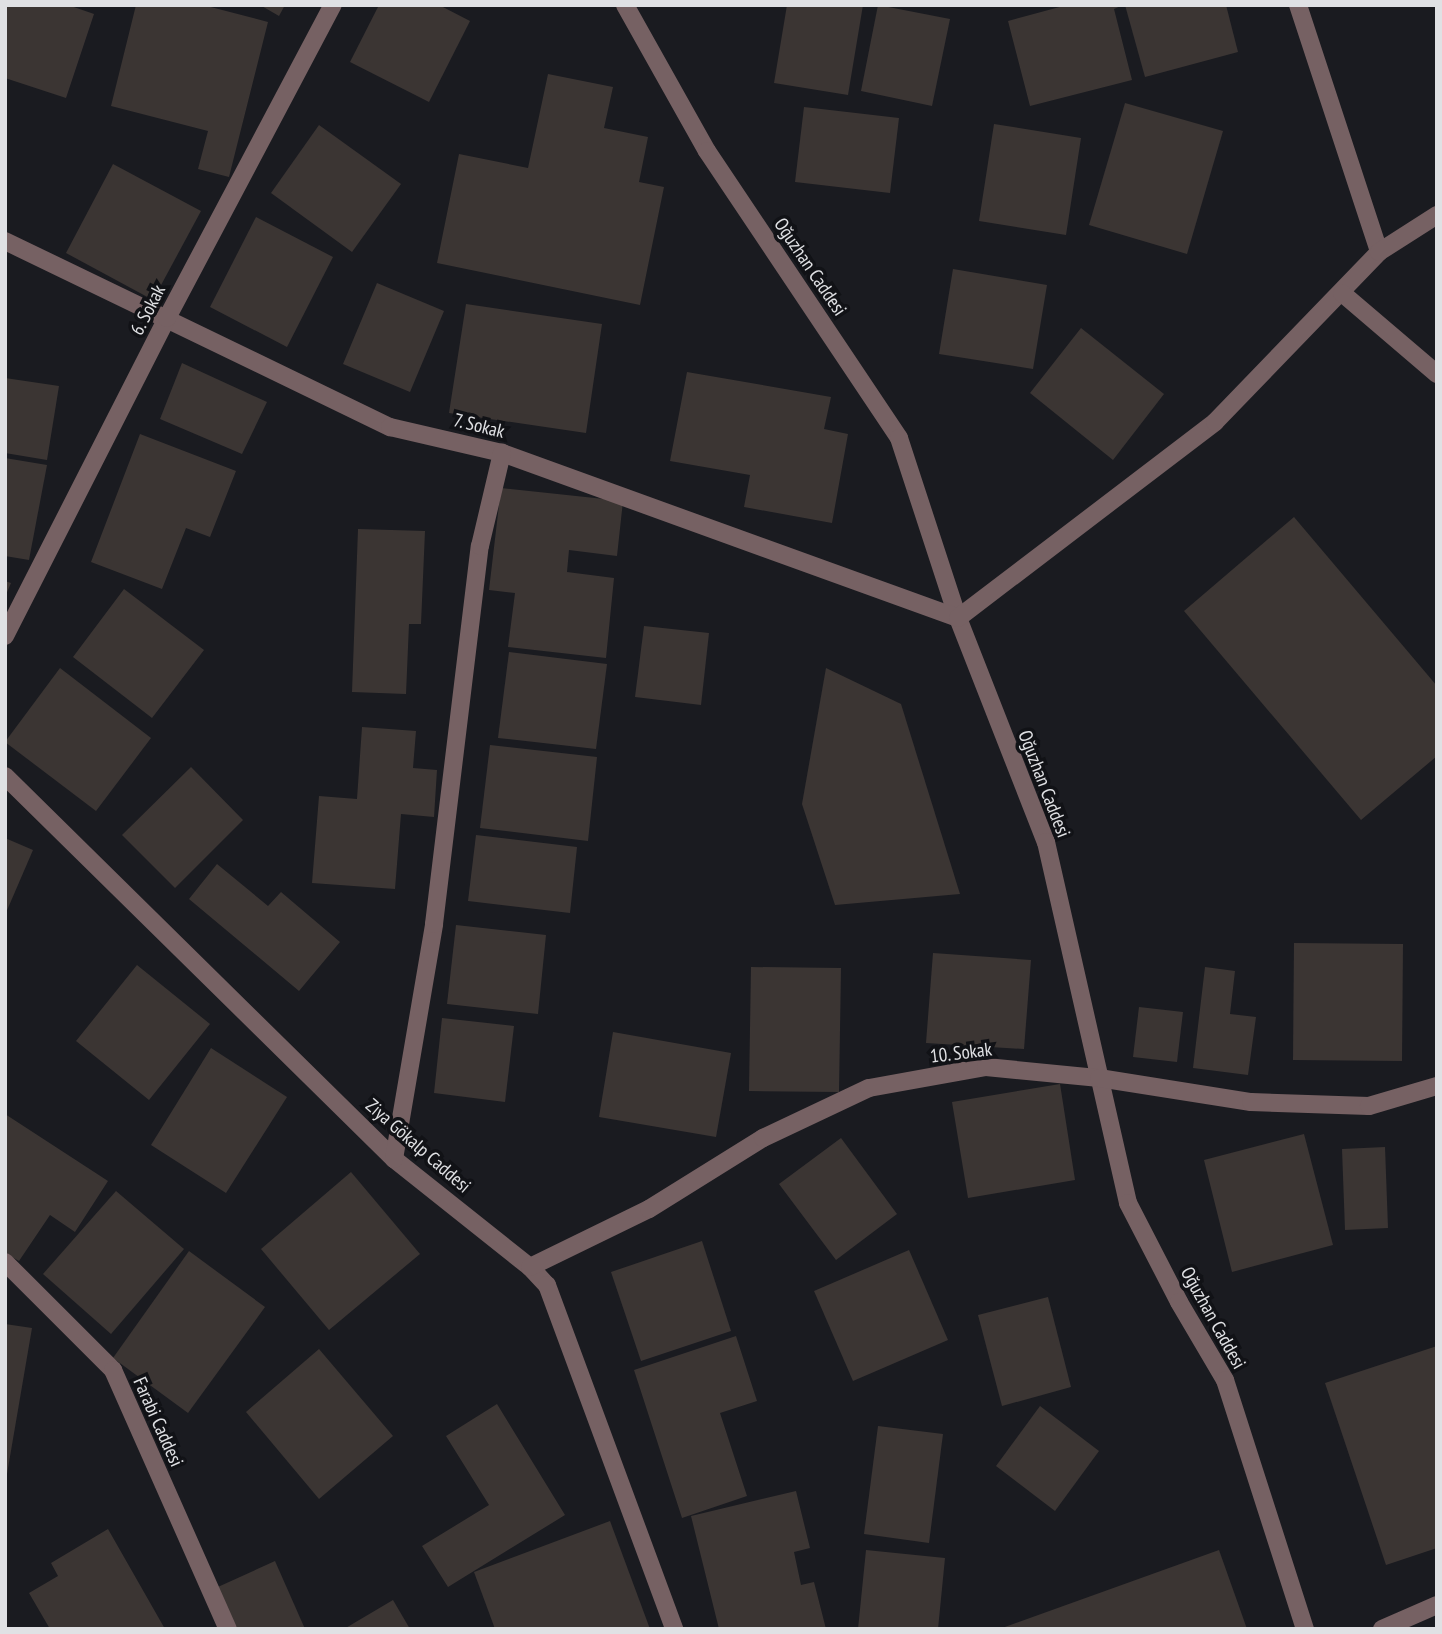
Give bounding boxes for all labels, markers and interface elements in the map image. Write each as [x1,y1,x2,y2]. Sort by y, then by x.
street label: Oğuzhan Caddesi [769,214,851,320]
street label: 6. Sokak [125,280,171,340]
street label: 7. Sokak [451,409,507,443]
street label: Oğuzhan Caddesi [1013,727,1075,841]
street label: 10. Sokak [928,1038,994,1068]
street label: Ziya Gökalp Caddesi [361,1094,475,1198]
street label: Oğuzhan Caddesi [1176,1263,1250,1373]
street label: Farabi Caddesi [128,1374,188,1470]

